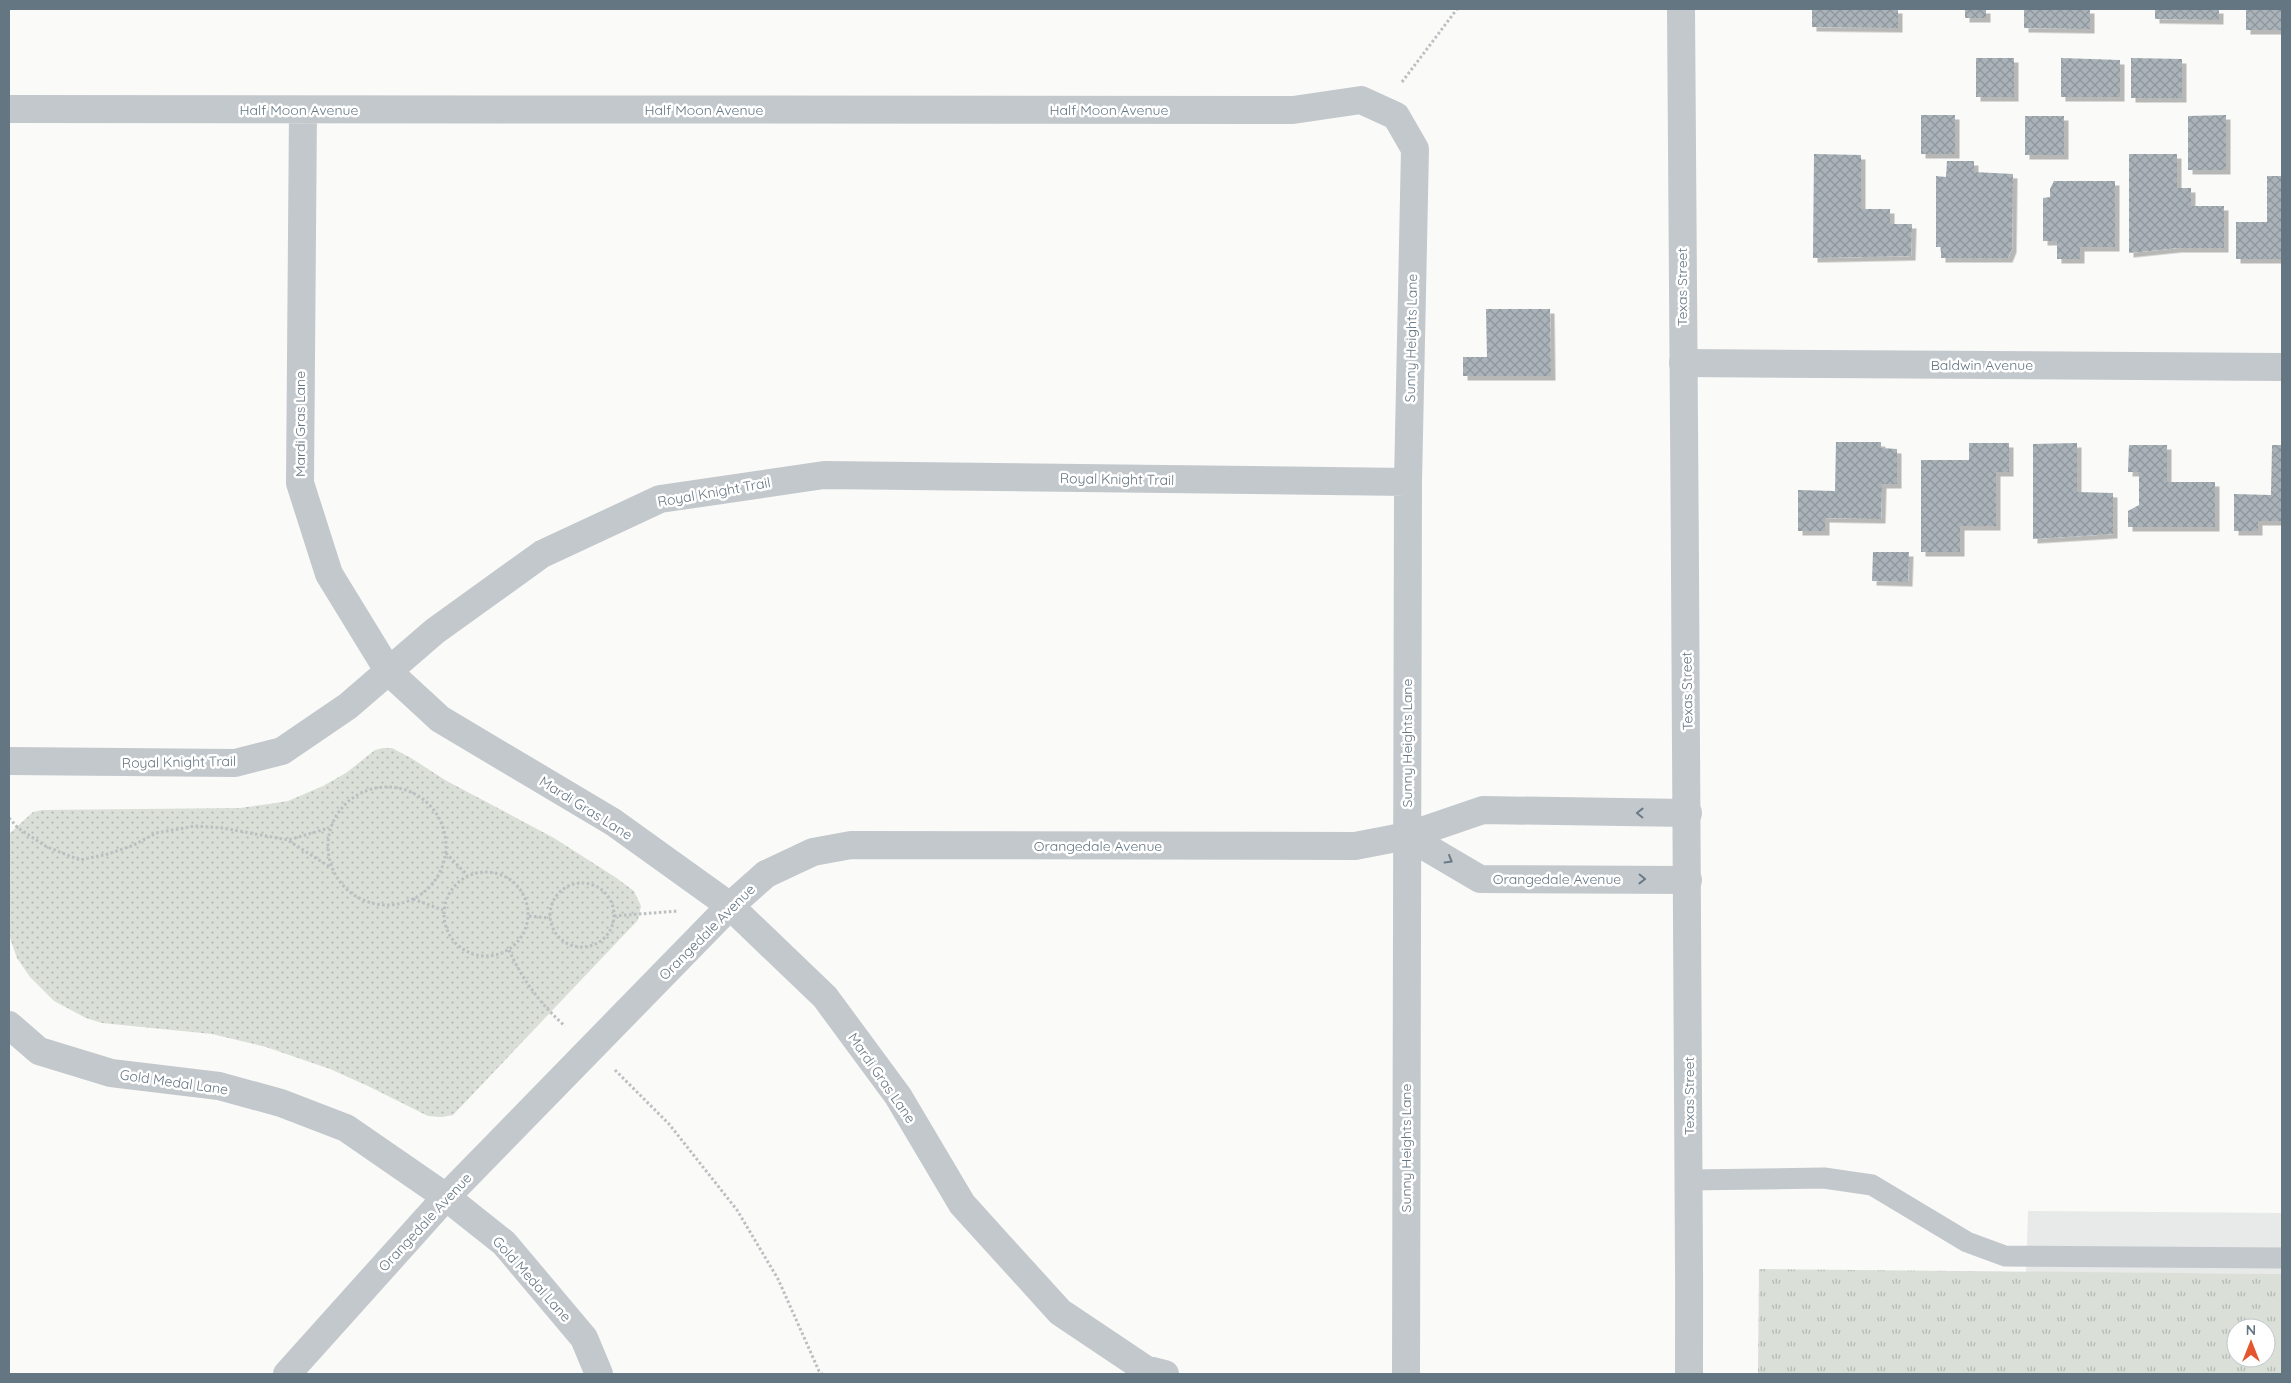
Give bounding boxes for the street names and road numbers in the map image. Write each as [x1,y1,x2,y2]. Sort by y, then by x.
street label: Half Moon Avenue [240,101,359,119]
street label: Half Moon Avenue [645,101,764,119]
street label: Half Moon Avenue [1050,101,1169,119]
street label: Texas Street [1673,248,1691,326]
street label: Sunny Heights Lane [1401,273,1421,403]
street label: Baldwin Avenue [1931,356,2033,374]
street label: Mardi Gras Lane [291,371,309,477]
street label: Royal Knight Trail [1060,469,1174,489]
street label: Royal Knight Trail [656,473,772,511]
street label: Texas Street [1677,651,1697,730]
street label: Sunny Heights Lane [1398,679,1416,807]
street label: Royal Knight Trail [122,752,236,772]
street label: Mardi Gras Lane [536,772,636,844]
street label: Orangedale Avenue [1034,837,1162,855]
street label: Orangedale Avenue [1493,870,1621,888]
street label: Orangedale Avenue [655,880,759,984]
street label: Mardi Gras Lane [844,1029,920,1127]
street label: Texas Street [1680,1057,1698,1135]
street label: Gold Medal Lane [119,1066,229,1099]
street label: Sunny Heights Lane [1397,1084,1415,1212]
street label: Orangedale Avenue [375,1169,475,1275]
street label: Gold Medal Lane [489,1232,575,1326]

